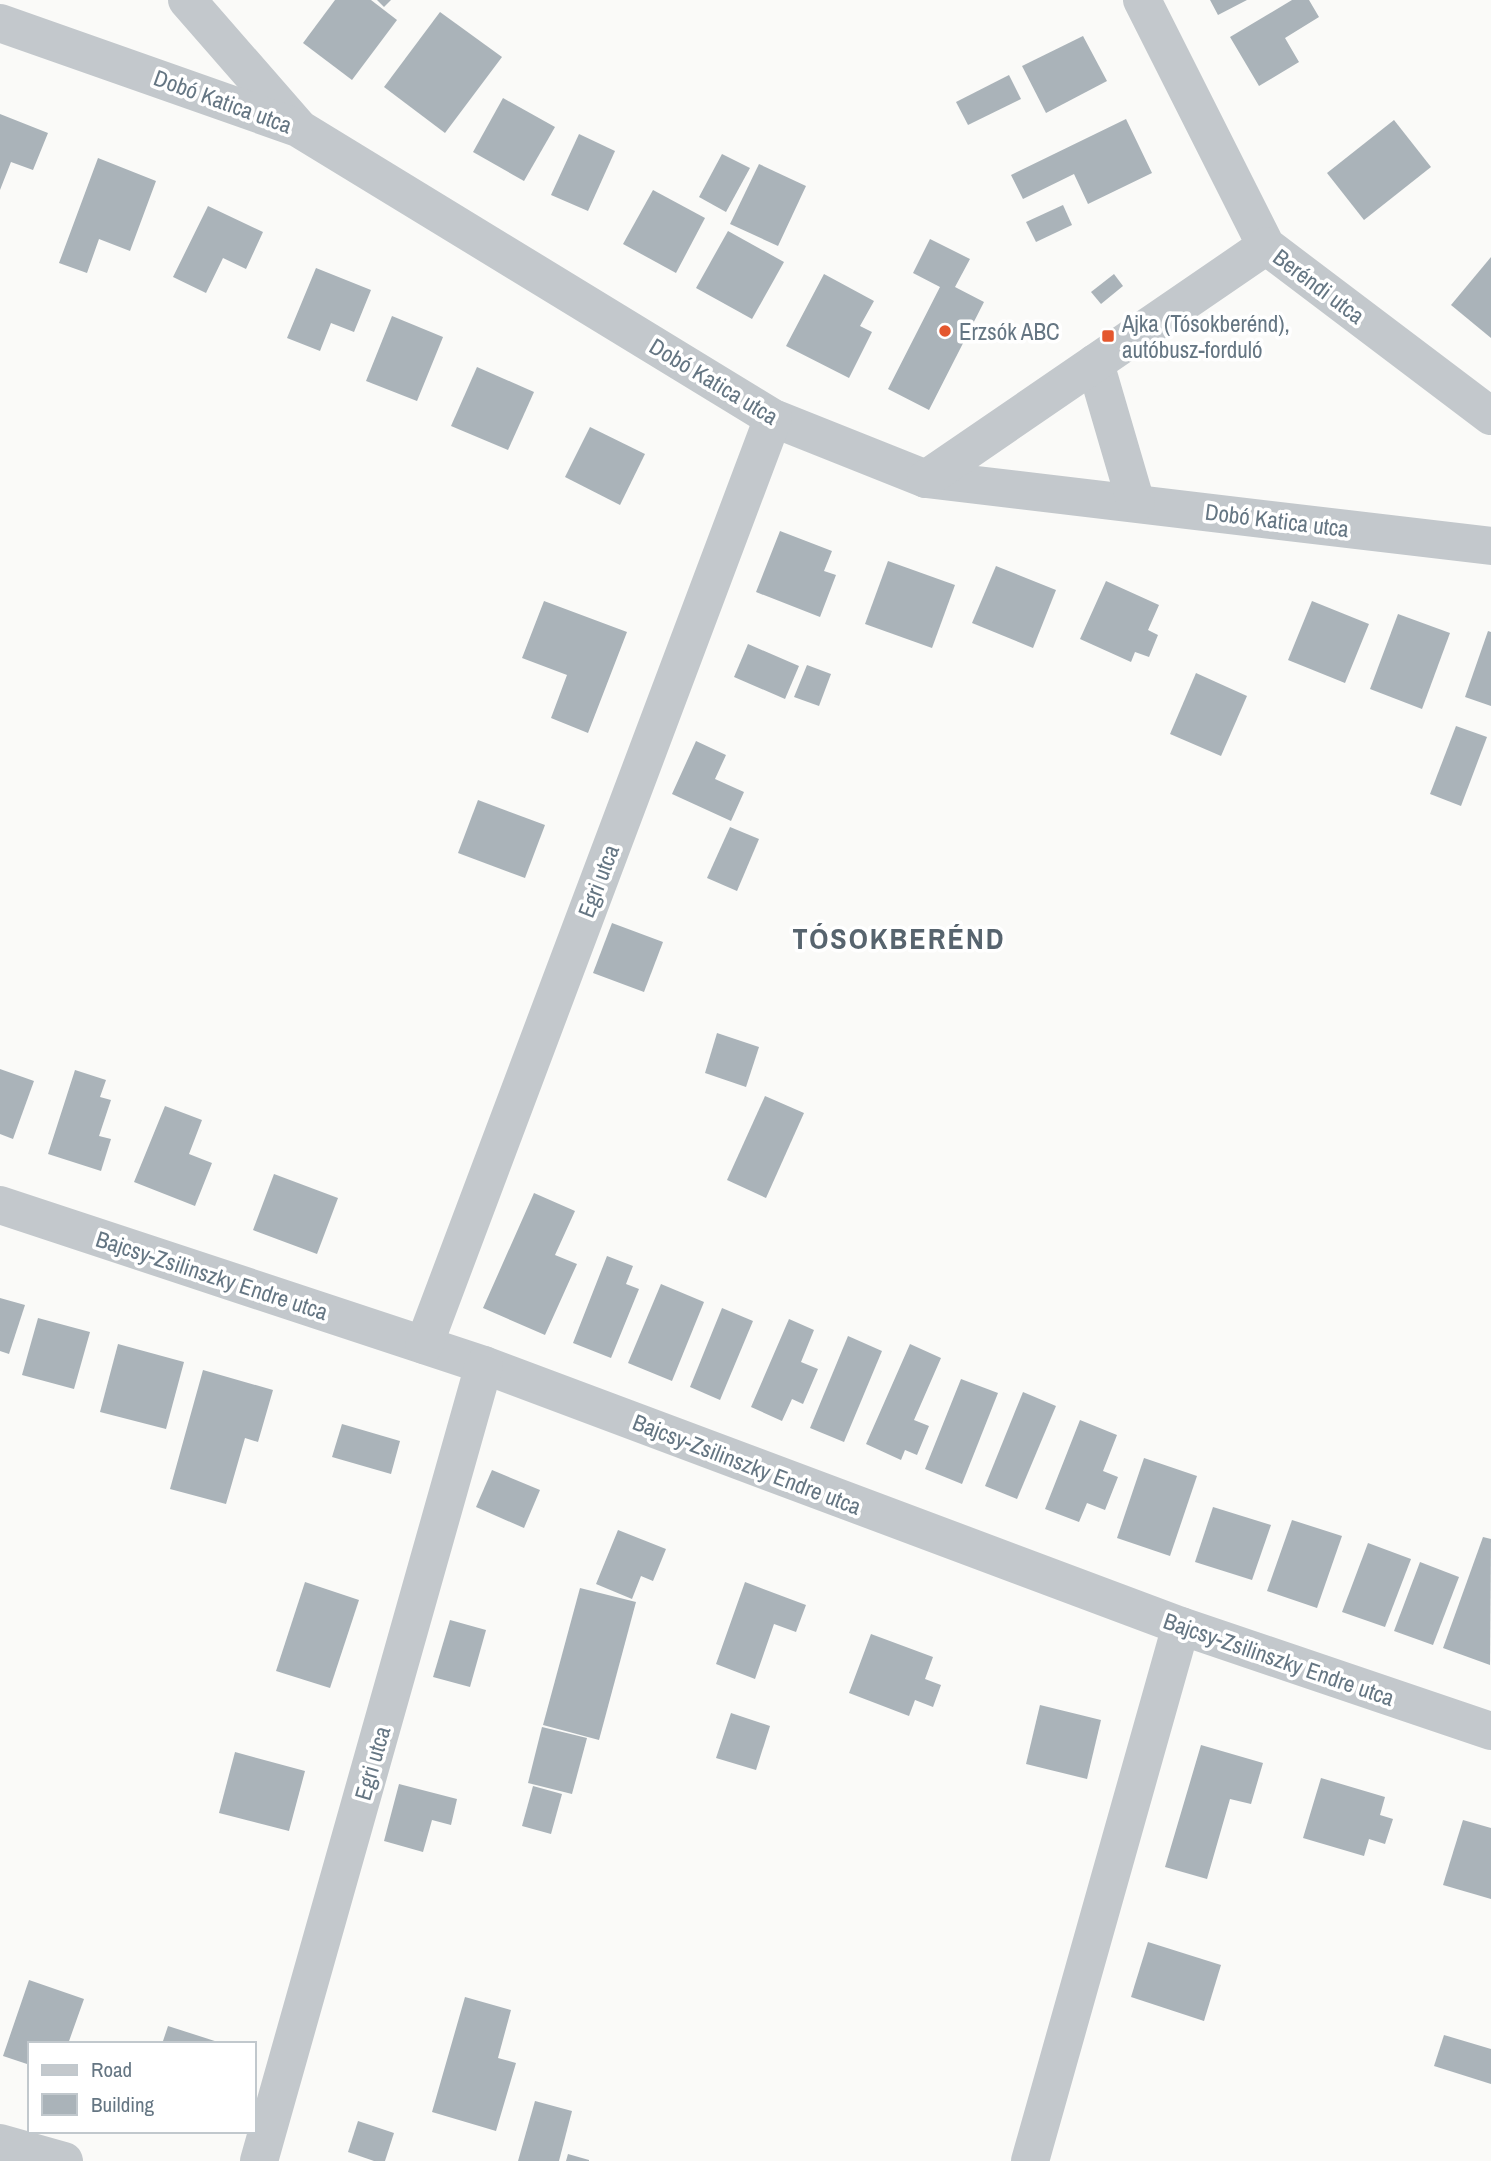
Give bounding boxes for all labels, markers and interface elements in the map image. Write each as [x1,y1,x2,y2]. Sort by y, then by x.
street label: Dobó Katica utca [150,62,297,140]
street label: Beréndi utca [1267,241,1371,331]
place label: Ajka (Tósokberénd), autóbusz-forduló [1121,308,1290,365]
place label: Erzsók ABC [959,316,1060,347]
marker: Erzsók ABC [937,323,953,339]
marker: Ajka (Tósokberénd), autóbusz-forduló [1100,328,1116,344]
street label: Dobó Katica utca [644,330,784,432]
street label: Dobó Katica utca [1203,496,1351,544]
street label: Egri utca [570,840,626,922]
district label: TÓSOKBERÉND [793,918,1005,958]
street label: Bajcsy-Zsilinszky Endre utca [92,1223,332,1327]
street label: Bajcsy-Zsilinszky Endre utca [628,1406,866,1522]
street label: Bajcsy-Zsilinszky Endre utca [1159,1605,1399,1713]
street label: Egri utca [347,1722,397,1804]
legend [28,2042,256,2133]
text: Road [91,2055,132,2084]
text: Building [91,2090,155,2119]

